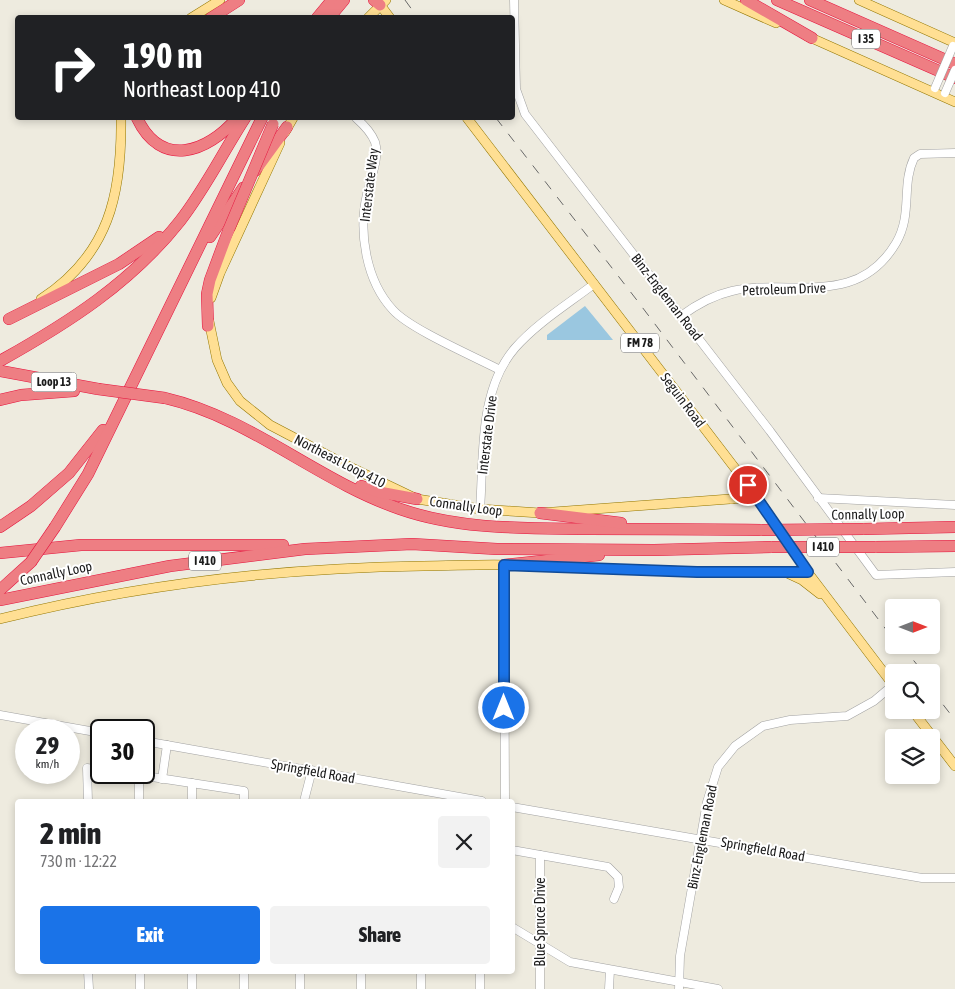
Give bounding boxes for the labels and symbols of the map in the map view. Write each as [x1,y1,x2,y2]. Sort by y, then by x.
road number: I 35 [852,30,880,48]
street label: Interstate Way [357,147,382,223]
street label: Binz-Engleman Road [628,250,706,344]
street label: Petroleum Drive [742,280,826,298]
road number: FM 78 [621,333,659,352]
street label: Seguin Road [657,370,709,430]
road number: Loop 13 [32,372,76,392]
street label: Interstate Drive [474,395,500,475]
street label: Northeast Loop 410 [292,431,389,491]
pin [727,464,769,506]
street label: Connally Loop [429,493,504,519]
street label: Connally Loop [831,505,905,523]
road number: I 410 [807,538,839,556]
road number: I 410 [189,552,221,570]
street label: Connally Loop [19,557,94,588]
north arrow [885,599,940,654]
position arrow [477,681,529,733]
speed limit sign: 30 [90,719,155,784]
street label: Springfield Road [270,756,356,786]
street label: Binz-Engleman Road [684,783,720,891]
street label: Springfield Road [720,834,806,864]
street label: Blue Spruce Drive [532,877,548,967]

